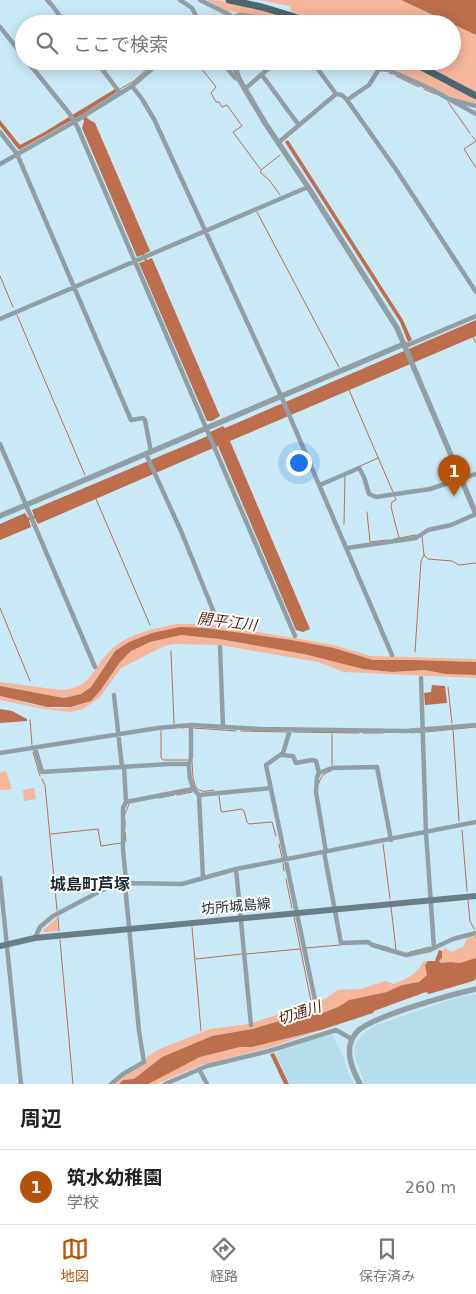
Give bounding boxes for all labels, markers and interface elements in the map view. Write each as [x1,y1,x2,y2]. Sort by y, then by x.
search box [15,15,461,70]
icon: search [33,29,61,57]
text: ここで検索 [73,33,168,55]
your location [286,450,312,476]
pin: 1 [438,455,470,496]
water label: 開平江川 [196,609,260,635]
district label: 城島町芦塚 [50,875,130,894]
street label: 坊所城島線 [200,895,272,917]
water label: 切通川 [275,997,325,1029]
text: 周辺 [20,1107,62,1131]
text: 筑水幼稚園 [67,1166,162,1188]
text: 1 [30,1178,42,1197]
text: 260 m [405,1178,456,1197]
text: 学校 [67,1193,99,1212]
tab: 地図 [61,1235,89,1285]
tab: 経路 [210,1235,238,1285]
tab: 保存済み [359,1235,415,1285]

